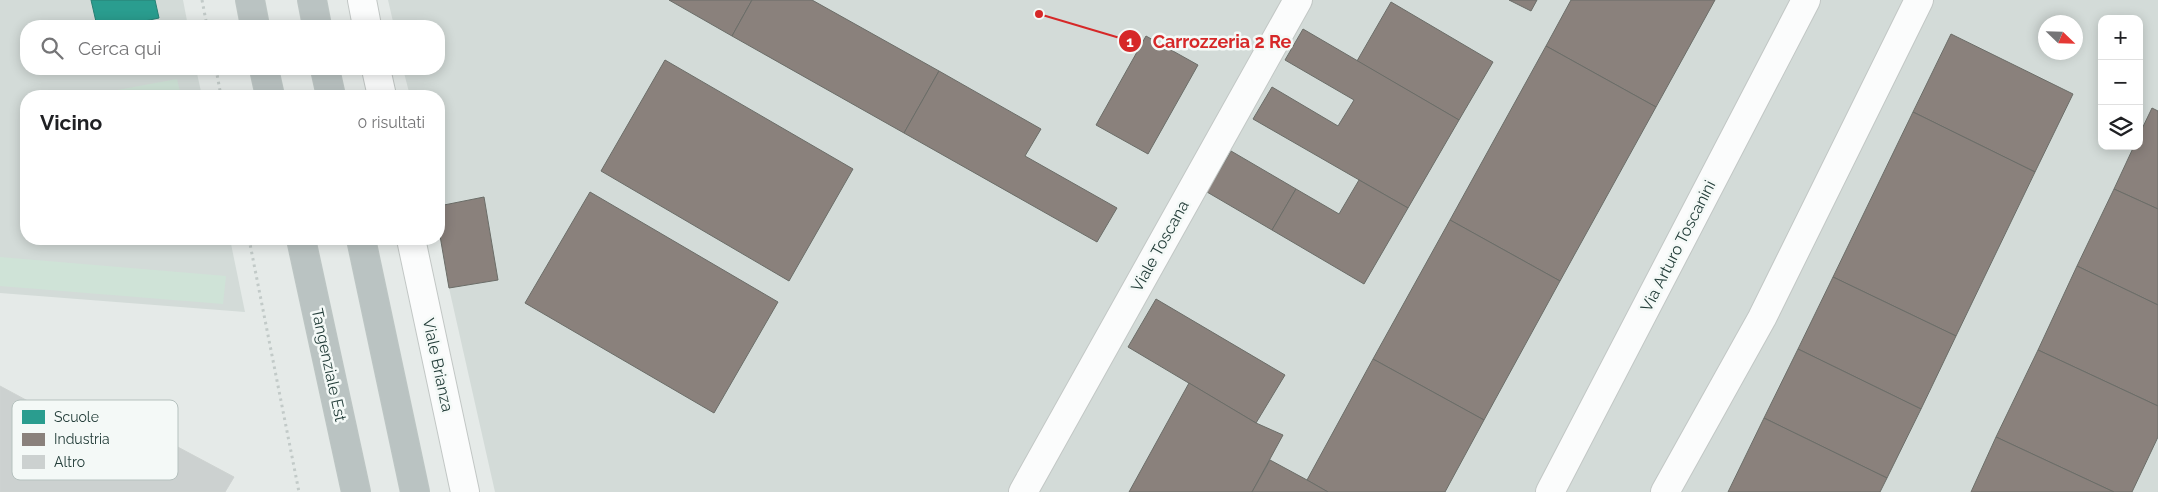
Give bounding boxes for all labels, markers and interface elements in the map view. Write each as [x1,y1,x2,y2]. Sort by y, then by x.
north arrow [2038,15,2083,60]
map controls [2098,15,2143,150]
button: + [2098,15,2143,60]
search box [20,20,445,75]
callout: Carrozzeria 2 Re [1117,25,1301,58]
text: Carrozzeria 2 Re [1153,31,1292,52]
text: 1 [1126,33,1134,51]
icon: search [38,34,66,62]
text: Cerca qui [78,37,161,59]
button: − [2098,60,2143,105]
button: layers [2098,105,2143,150]
text: Vicino [40,110,102,135]
text: 0 risultati [358,113,425,132]
street label: Via Arturo Toscanini [1637,177,1719,315]
street label: Viale Toscana [1127,197,1193,295]
street label: Tangenziale Est [308,307,350,424]
street label: Viale Brianza [419,316,457,414]
legend [12,400,178,480]
text: Scuole [54,409,99,425]
text: Industria [54,431,110,447]
text: Altro [54,454,85,470]

